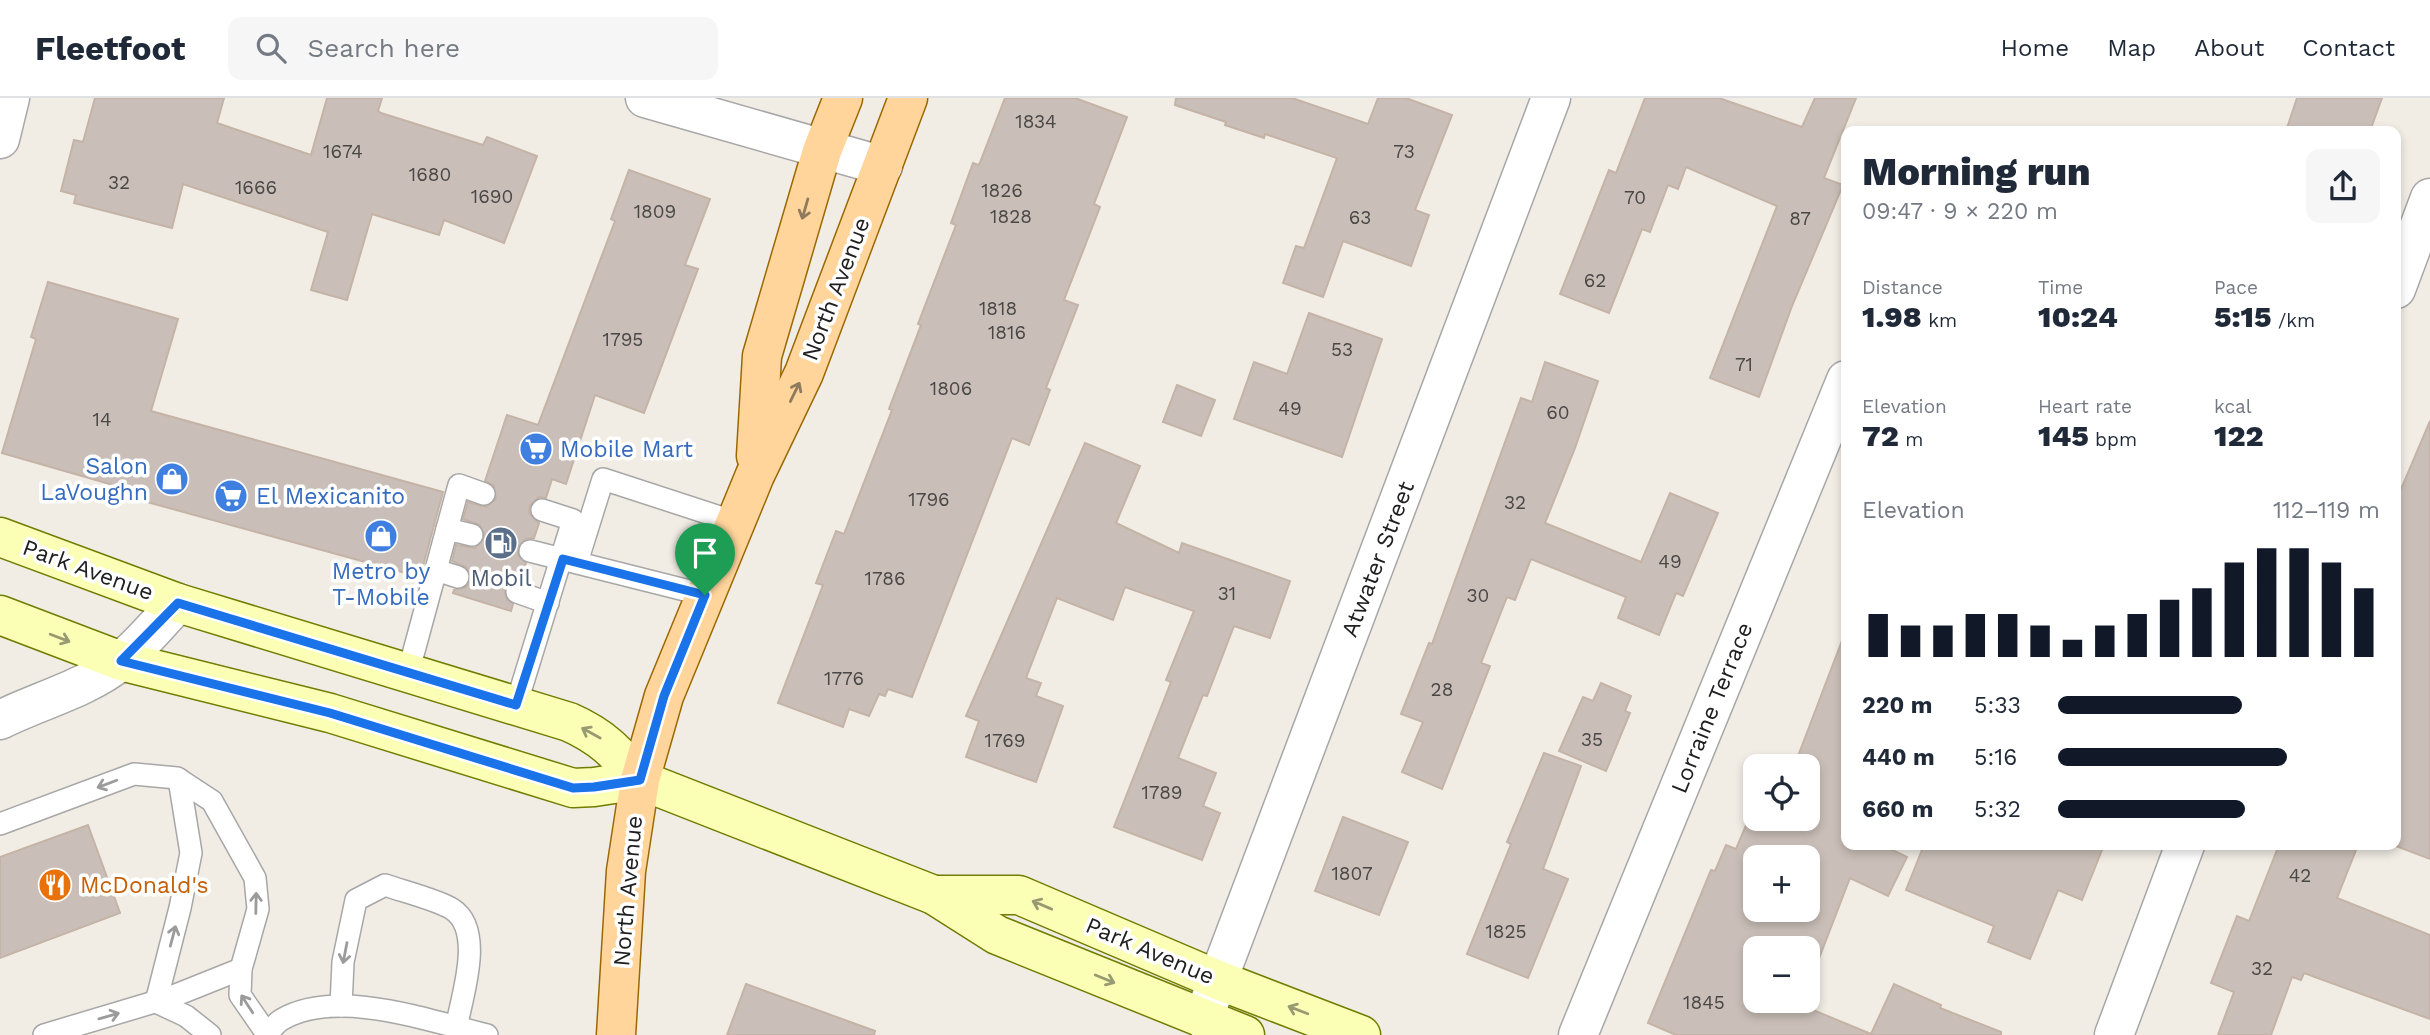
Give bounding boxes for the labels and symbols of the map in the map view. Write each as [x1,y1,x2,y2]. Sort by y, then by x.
house number: 1834 [1015,110,1057,133]
house number: 1674 [323,140,363,163]
house number: 73 [1393,140,1415,163]
house number: 1680 [409,163,451,186]
house number: 32 [108,171,130,194]
house number: 1666 [235,176,277,199]
house number: 1826 [981,179,1023,202]
house number: 1690 [471,185,513,208]
house number: 70 [1624,186,1646,209]
one-way arrow [798,198,811,220]
house number: 1809 [634,200,676,223]
house number: 1828 [990,205,1032,228]
house number: 63 [1349,206,1371,229]
house number: 87 [1789,207,1811,230]
street label: North Avenue [796,214,876,364]
house number: 62 [1584,269,1606,292]
house number: 1818 [979,297,1017,320]
house number: 1816 [988,321,1026,344]
house number: 1795 [603,328,643,351]
house number: 53 [1331,338,1353,361]
house number: 71 [1735,353,1753,376]
house number: 1806 [930,377,972,400]
one-way arrow [789,382,802,403]
house number: 49 [1278,397,1302,420]
house number: 60 [1546,401,1570,424]
house number: 14 [92,408,112,431]
supermarket icon: Mobile Mart [517,430,555,468]
place label: Mobile Mart [560,436,693,463]
place label: Salon LaVoughn [40,453,148,506]
shop icon: Salon LaVoughn [153,460,191,498]
supermarket icon: El Mexicanito [212,477,250,515]
street label: Atwater Street [1336,477,1420,641]
place label: El Mexicanito [256,483,405,510]
house number: 1796 [908,488,950,511]
house number: 32 [1504,491,1526,514]
shop icon: Metro by T-Mobile [362,517,400,555]
pin [675,523,735,595]
fuel station icon: Mobil [482,524,520,562]
street label: Park Avenue [19,534,157,606]
house number: 49 [1658,550,1682,573]
place label: Metro by T-Mobile [332,558,430,611]
place label: Mobil [471,565,531,592]
house number: 1786 [865,567,905,590]
house number: 31 [1218,582,1236,605]
house number: 30 [1467,584,1489,607]
street label: Lorraine Terrace [1665,619,1759,797]
one-way arrow [49,633,71,646]
house number: 1776 [824,667,864,690]
house number: 28 [1431,678,1453,701]
one-way arrow [581,726,602,739]
house number: 35 [1581,728,1603,751]
house number: 1769 [985,729,1025,752]
one-way arrow [97,778,119,791]
house number: 1789 [1141,781,1183,804]
street label: North Avenue [608,814,648,968]
house number: 1807 [1331,862,1373,885]
house number: 42 [2289,864,2311,887]
restaurant icon: McDonald's [36,866,74,904]
place label: McDonald's [80,872,209,899]
one-way arrow [249,892,263,915]
one-way arrow [1032,898,1054,911]
street label: Park Avenue [1082,912,1218,990]
house number: 1825 [1485,920,1527,943]
one-way arrow [167,925,180,948]
one-way arrow [338,941,352,964]
house number: 32 [2251,957,2273,980]
one-way arrow [1093,973,1115,986]
house number: 1845 [1683,991,1725,1014]
one-way arrow [239,995,254,1014]
one-way arrow [1287,1003,1309,1016]
one-way arrow [98,1008,120,1021]

